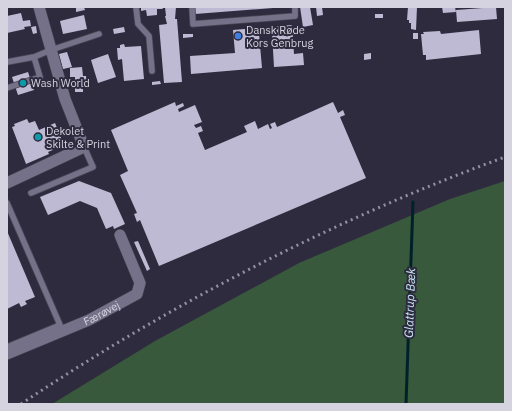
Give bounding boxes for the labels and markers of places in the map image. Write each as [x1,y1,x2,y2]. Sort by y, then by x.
place label: Dansk Røde Kors Genbrug [246,23,313,50]
marker: Dansk Røde Kors Genbrug [233,31,243,41]
place label: Wash World [31,76,90,90]
marker: Wash World [18,78,28,88]
place label: Dekolet Skilte & Print [46,124,110,151]
marker: Dekolet Skilte & Print [33,132,43,142]

